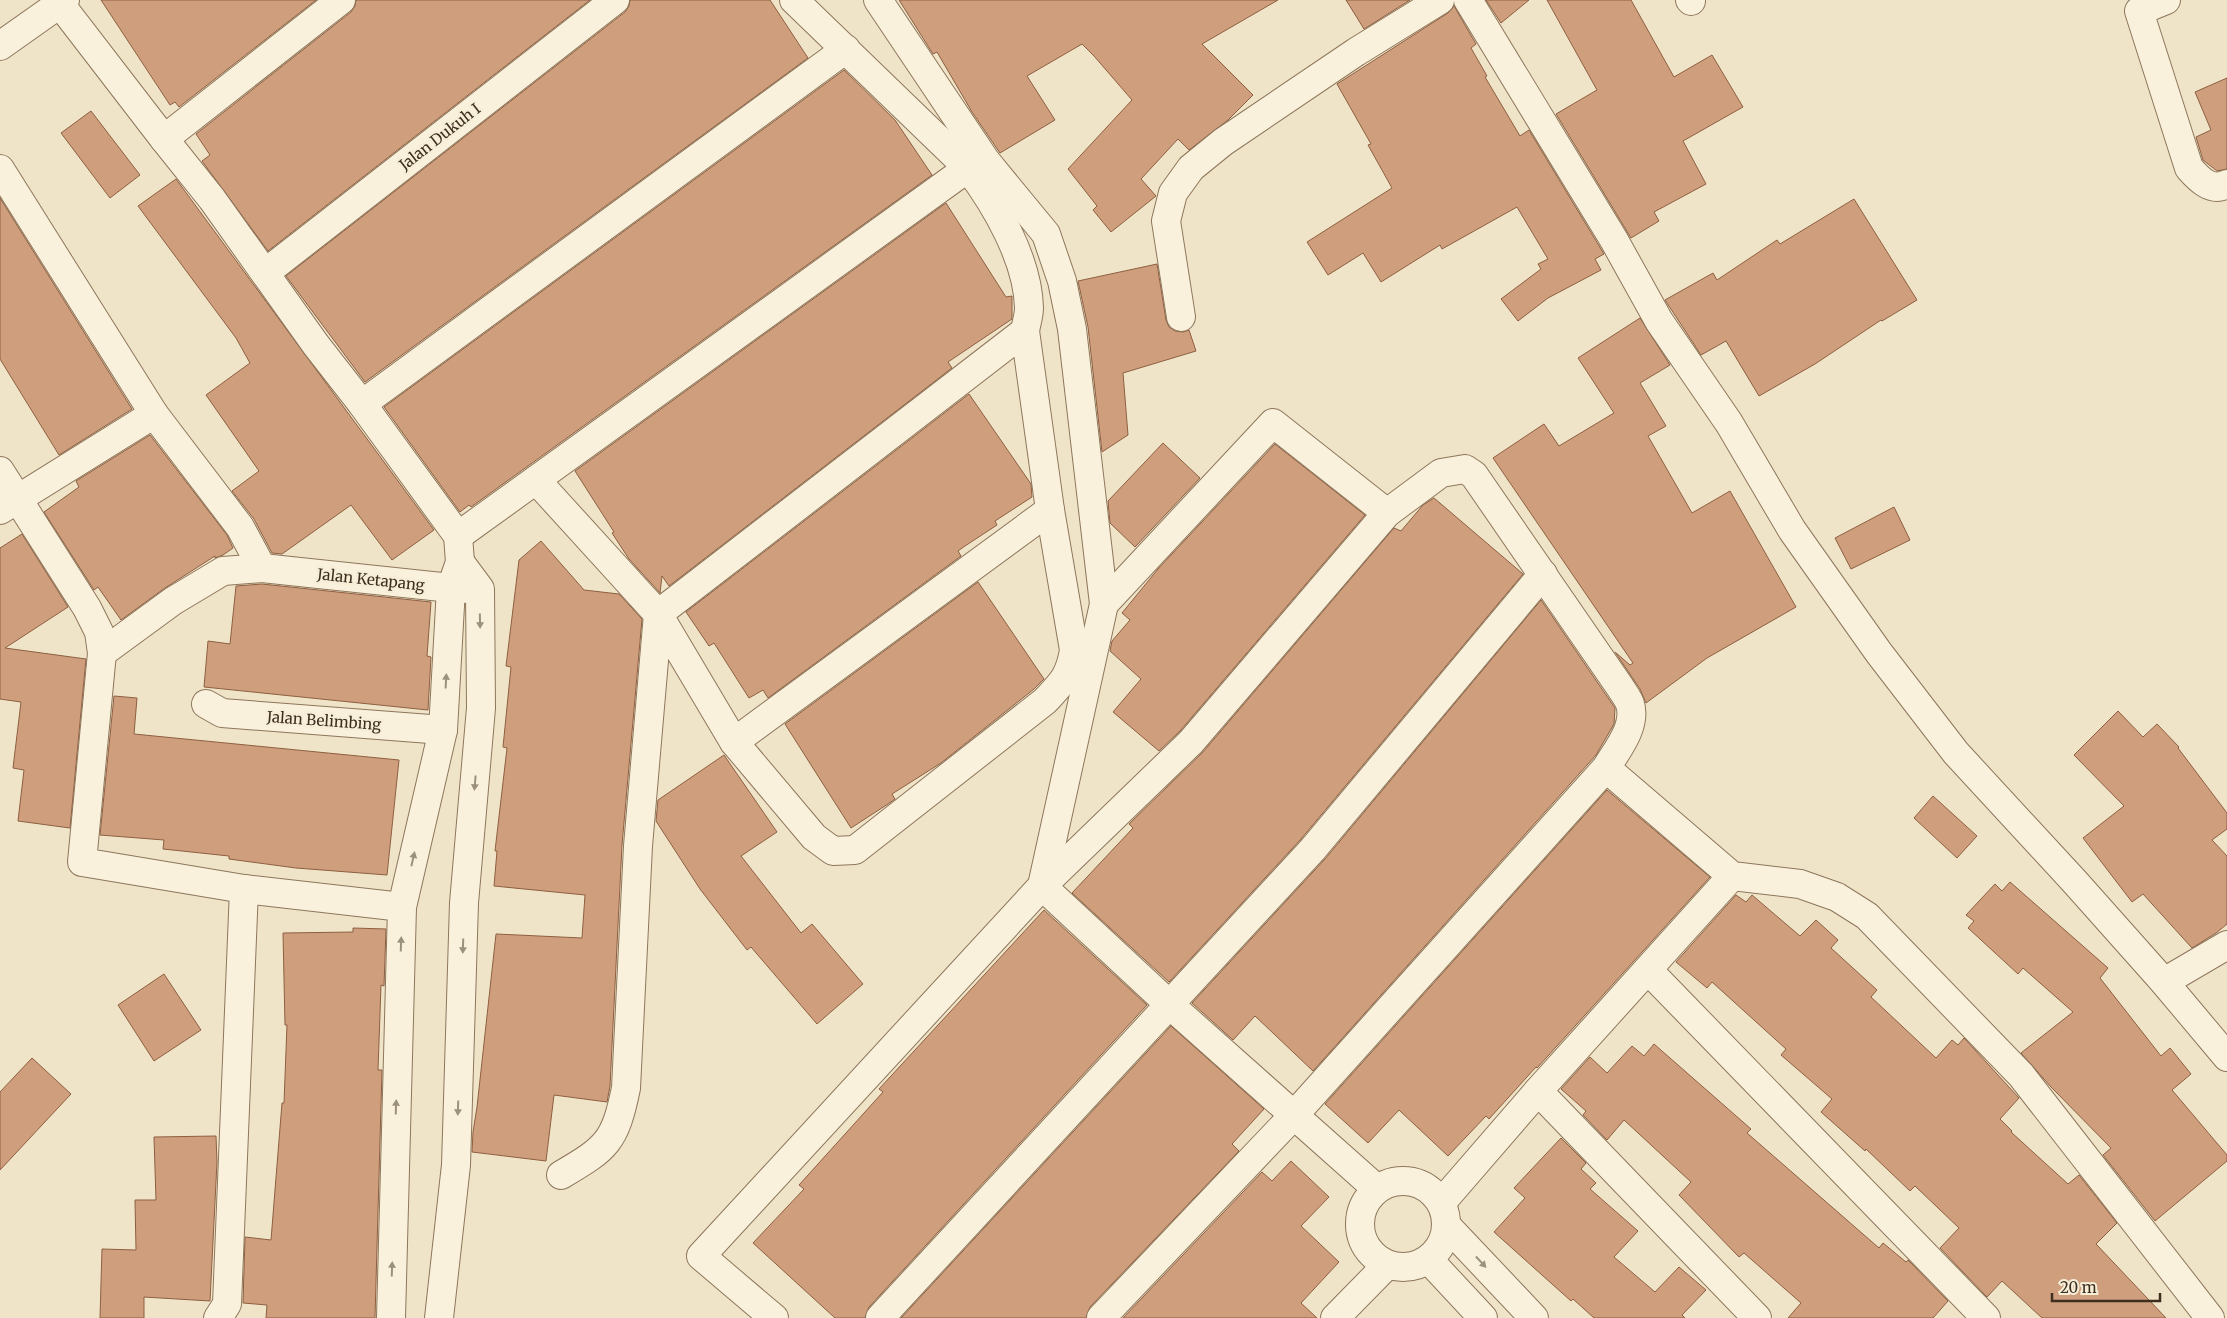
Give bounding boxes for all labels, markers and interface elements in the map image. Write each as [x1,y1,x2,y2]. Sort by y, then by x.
street label: Jalan Dukuh I [394,99,484,175]
street label: Jalan Ketapang [315,564,426,595]
one-way arrow [476,614,484,630]
one-way arrow [442,673,450,689]
street label: Jalan Belimbing [265,707,382,734]
one-way arrow [470,776,478,792]
one-way arrow [409,852,417,867]
one-way arrow [397,936,405,952]
one-way arrow [459,938,467,954]
one-way arrow [393,1099,401,1115]
one-way arrow [454,1100,462,1116]
one-way arrow [1475,1256,1487,1268]
one-way arrow [388,1261,396,1277]
scale bar [2052,1270,2160,1302]
text: 20 m [2060,1278,2097,1297]

